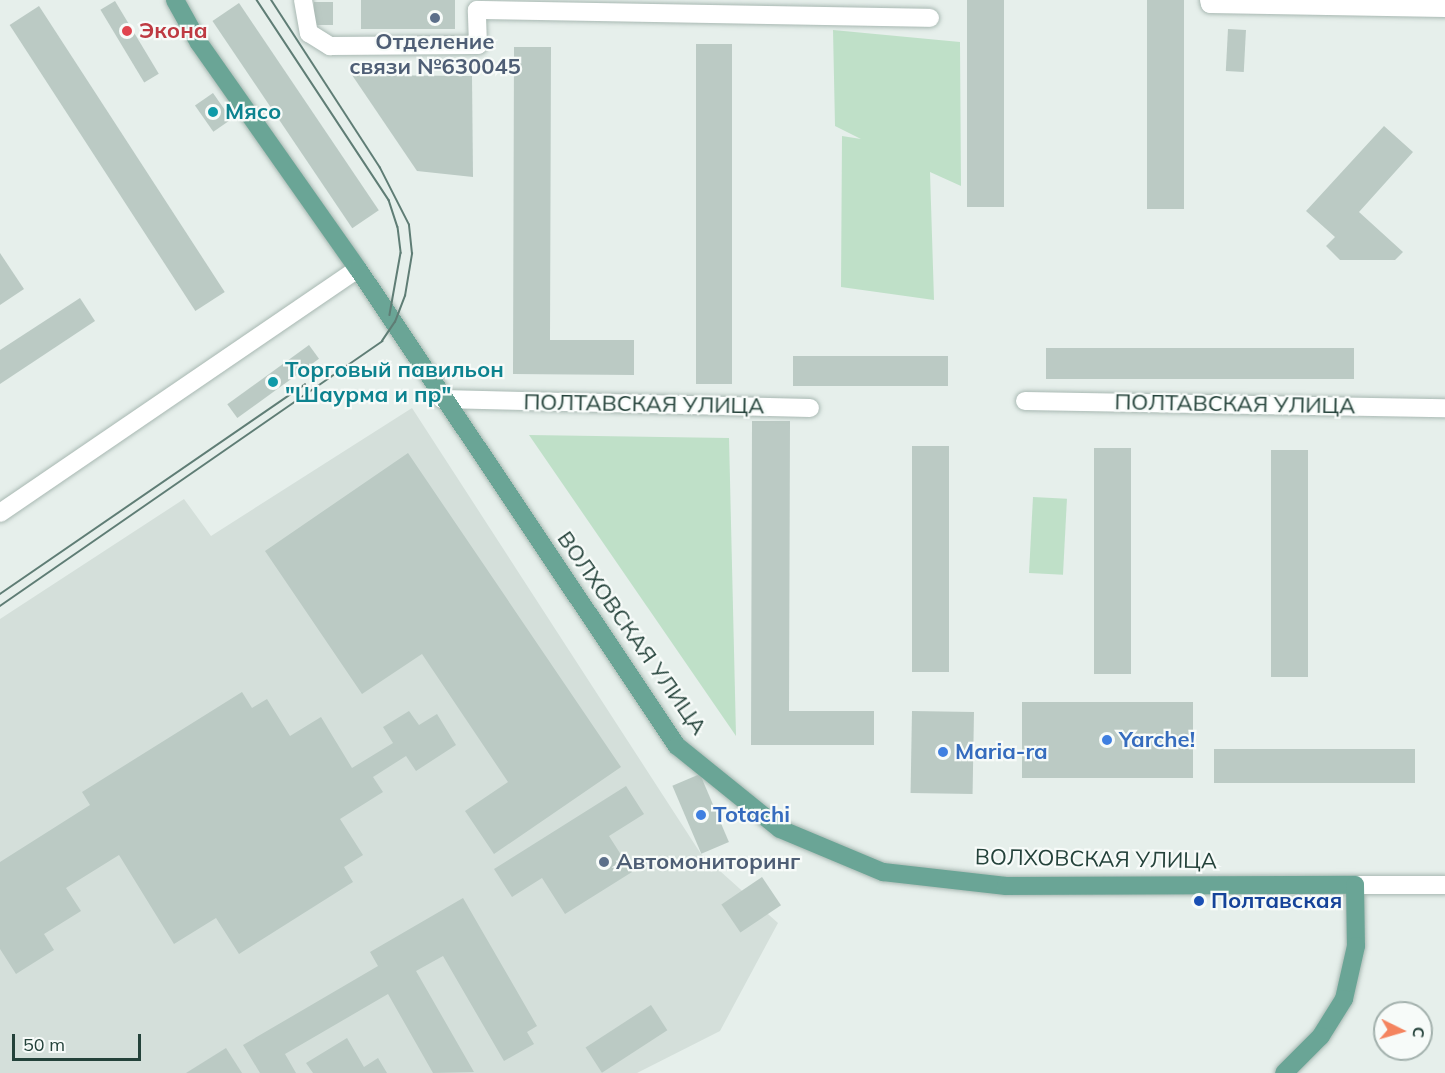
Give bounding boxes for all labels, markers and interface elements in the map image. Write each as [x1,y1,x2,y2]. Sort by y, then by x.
marker: Отделение связи №630045 [428,11,442,25]
place label: Экона [139,18,208,44]
marker: Экона [120,24,134,38]
place label: Отделение связи №630045 [349,28,521,80]
place label: Мясо [225,99,281,125]
marker: Мясо [206,105,220,119]
place label: Торговый павильон "Шаурма и пр" [285,356,504,408]
marker: Торговый павильон "Шаурма и пр" [266,375,280,389]
street label: ПОЛТАВСКАЯ УЛИЦА [523,389,765,419]
street label: ПОЛТАВСКАЯ УЛИЦА [1114,389,1356,419]
street label: ВОЛХОВСКАЯ УЛИЦА [552,526,712,740]
place label: Yarche! [1119,727,1195,753]
marker: Yarche! [1100,733,1114,747]
place label: Maria-ra [955,739,1048,765]
marker: Maria-ra [936,745,950,759]
place label: Totachi [713,802,790,828]
marker: Totachi [694,808,708,822]
street label: ВОЛХОВСКАЯ УЛИЦА [975,844,1217,874]
place label: Автомониторинг [616,849,800,875]
marker: Автомониторинг [597,855,611,869]
place label: Полтавская [1211,888,1342,914]
marker: Полтавская [1192,894,1206,908]
north arrow [1373,1001,1433,1061]
scale bar [15,1022,144,1060]
text: С [1408,1026,1429,1039]
text: 50 m [23,1033,65,1056]

